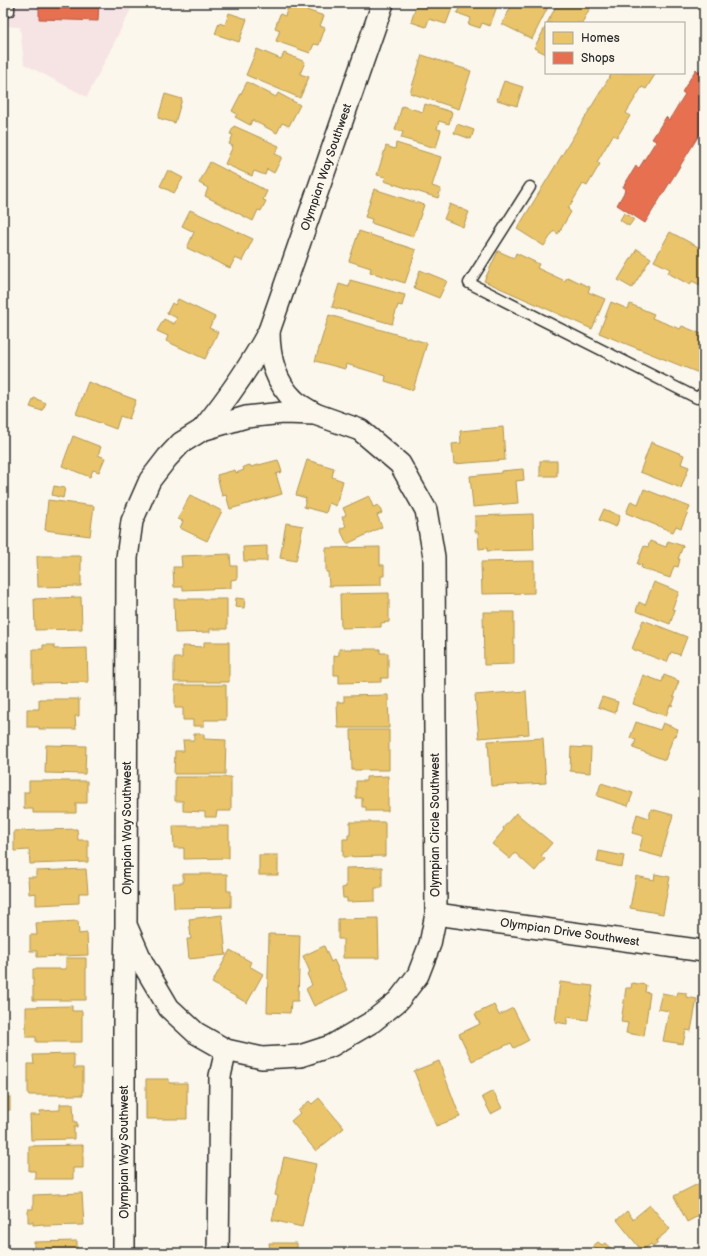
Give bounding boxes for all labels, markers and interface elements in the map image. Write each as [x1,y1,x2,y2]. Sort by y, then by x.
legend [545,22,685,74]
text: Homes [581,31,620,46]
text: Shops [581,51,615,66]
street label: Olympian Way Southwest [298,101,355,233]
street label: Olympian Circle Southwest [428,753,443,897]
street label: Olympian Way Southwest [120,761,135,895]
street label: Olympian Drive Southwest [499,915,641,950]
street label: Olympian Way Southwest [117,1085,132,1219]

